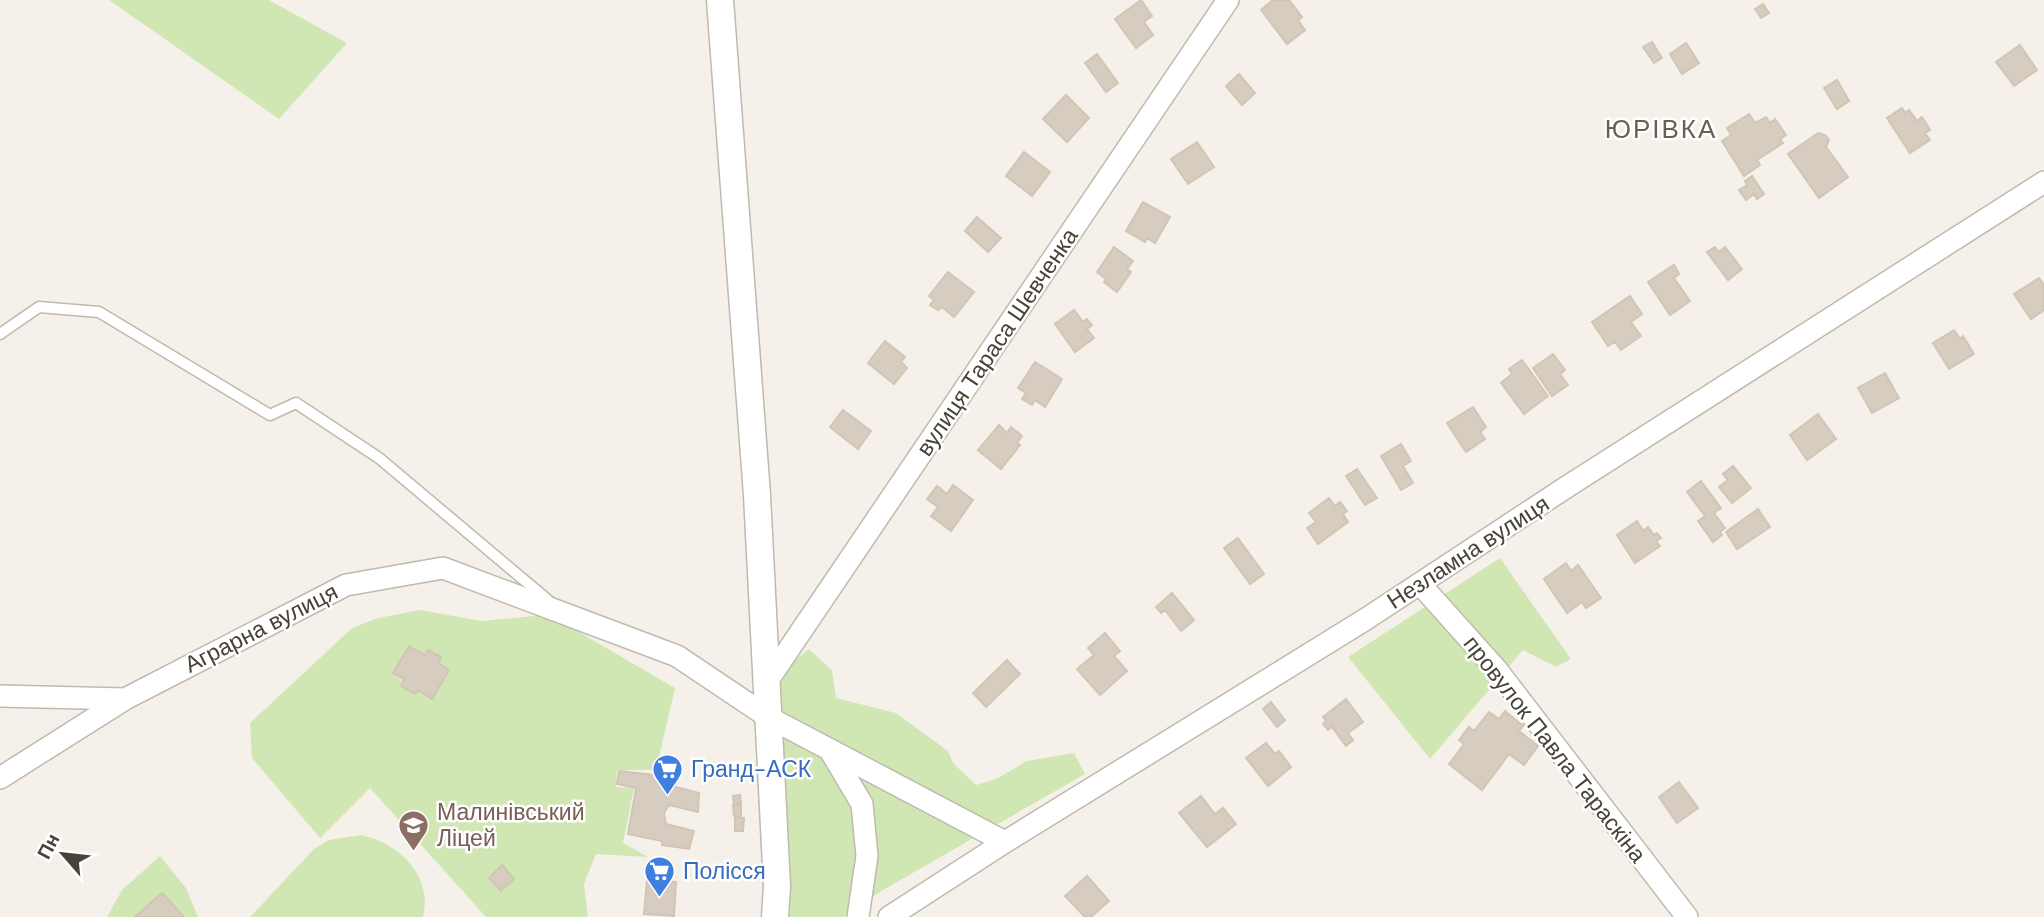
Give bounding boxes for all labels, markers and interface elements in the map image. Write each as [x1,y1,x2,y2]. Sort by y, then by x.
district label: ЮРІВКА [1605,112,1717,146]
street label: вулиця Тараса Шевченка [910,222,1085,462]
street label: Незламна вулиця [1381,488,1555,616]
street label: Аграрна вулиця [179,576,343,680]
street label: провулок Павла Тараскіна [1457,629,1653,869]
supermarket icon: Гранд-АСК [651,752,685,796]
place label: Гранд-АСК [691,754,812,784]
place label: Малинівський Ліцей [437,797,585,853]
school or university icon: Малинівський Ліцей [397,808,431,852]
north arrow [28,819,98,889]
text: Пн [31,829,65,863]
supermarket icon: Полісся [643,854,677,898]
place label: Полісся [683,856,766,886]

